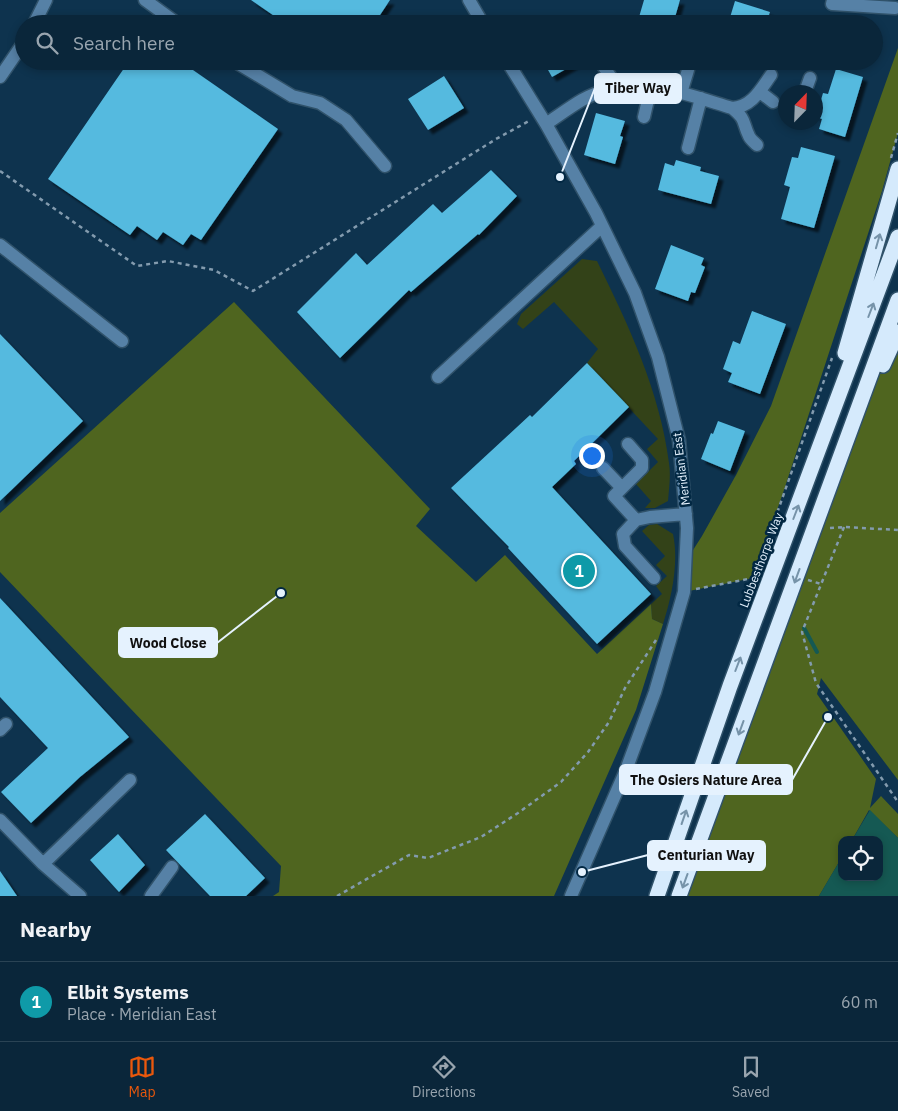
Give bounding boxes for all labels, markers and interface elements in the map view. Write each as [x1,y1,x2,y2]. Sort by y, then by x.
search box [15,15,883,70]
icon: search [33,29,61,57]
text: Search here [73,31,175,55]
callout: Tiber Way [595,74,681,103]
text: Tiber Way [605,79,672,97]
north arrow [778,85,823,130]
one-way arrow [873,233,883,249]
one-way arrow [866,303,876,318]
street label: Meridian East [669,432,693,506]
your location [579,443,605,469]
one-way arrow [792,504,801,520]
street label: Lubbesthorpe Way [736,510,786,610]
pin: 1 [563,552,595,590]
one-way arrow [792,568,801,583]
callout: Wood Close [119,628,217,657]
text: Wood Close [129,634,207,652]
one-way arrow [734,656,743,672]
one-way arrow [736,720,745,736]
callout: The Osiers Nature Area [620,765,792,794]
text: The Osiers Nature Area [630,771,782,789]
one-way arrow [680,810,689,825]
map controls [838,836,883,881]
button: locate [838,836,883,881]
callout: Centurian Way [648,841,765,870]
text: Centurian Way [658,846,755,864]
one-way arrow [680,873,689,888]
text: Nearby [20,915,91,943]
text: Elbit Systems [67,980,189,1004]
text: 1 [31,992,41,1012]
text: 60 m [841,992,878,1012]
text: Place · Meridian East [67,1004,217,1024]
tab: Map [128,1053,156,1101]
tab: Directions [412,1053,476,1101]
tab: Saved [732,1053,770,1101]

